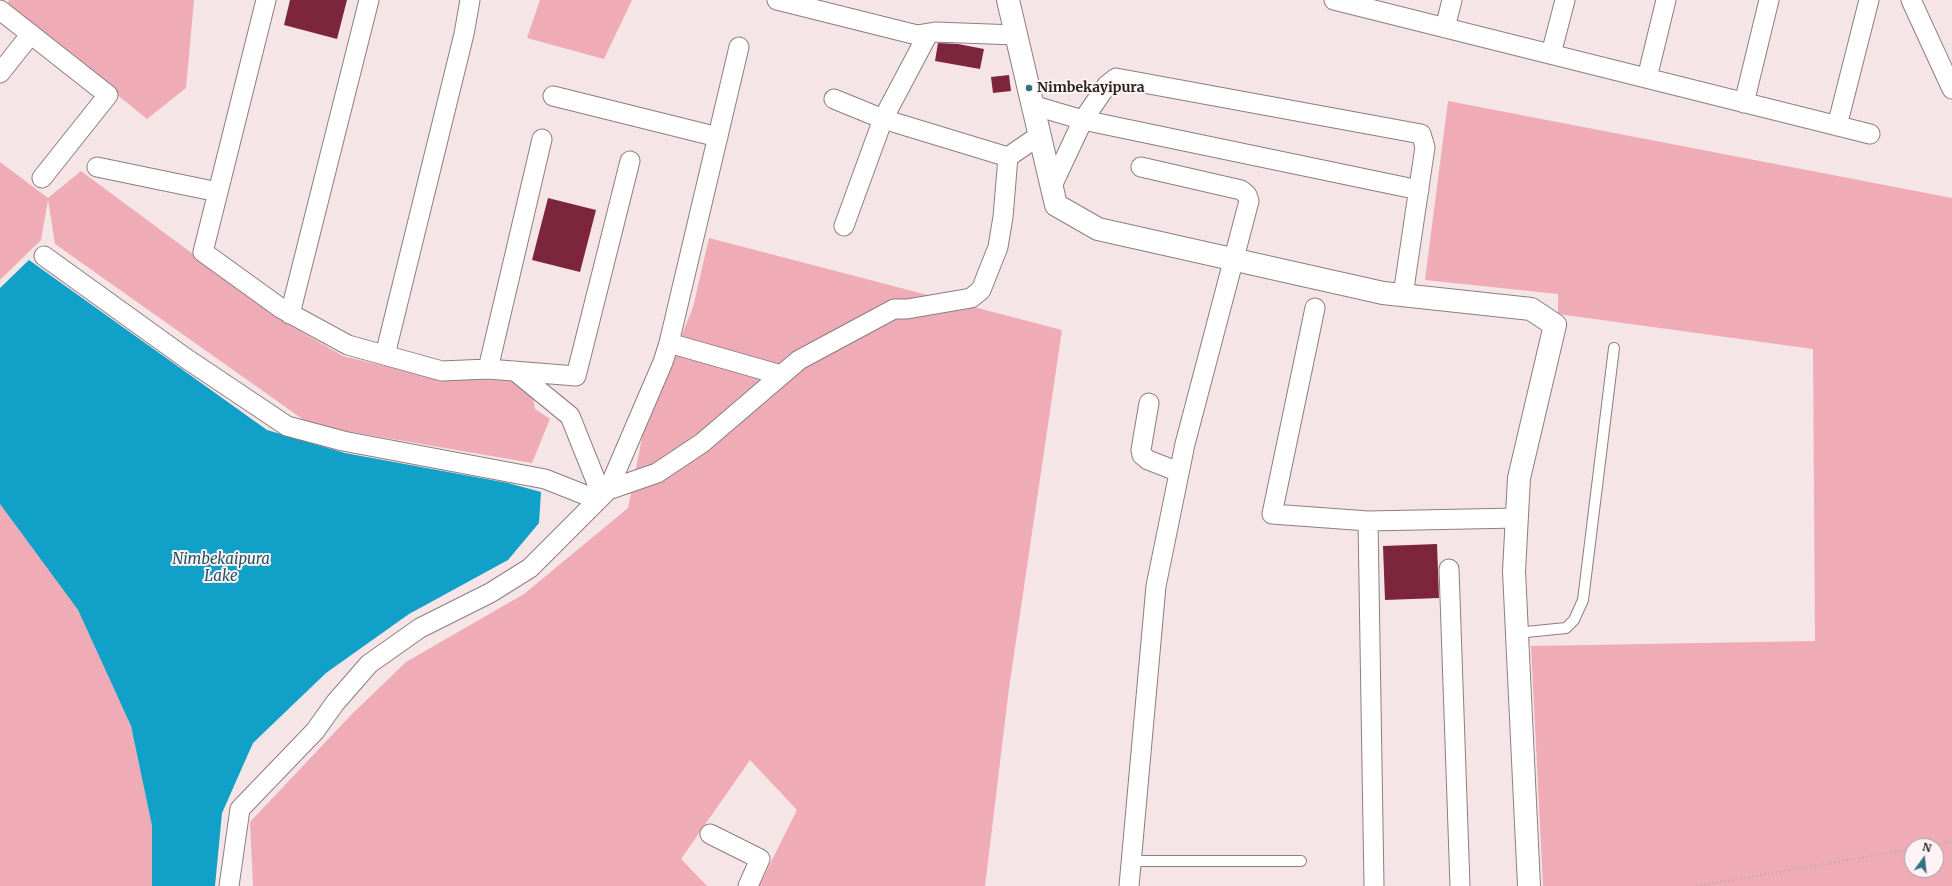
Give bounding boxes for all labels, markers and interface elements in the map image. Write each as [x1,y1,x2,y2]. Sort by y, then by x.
place label: Nimbekayipura [1037,80,1145,96]
marker: Nimbekayipura [1024,83,1034,93]
water label: Nimbekaipura Lake [172,551,270,586]
north arrow [1904,838,1944,878]
text: N [1921,839,1933,855]

